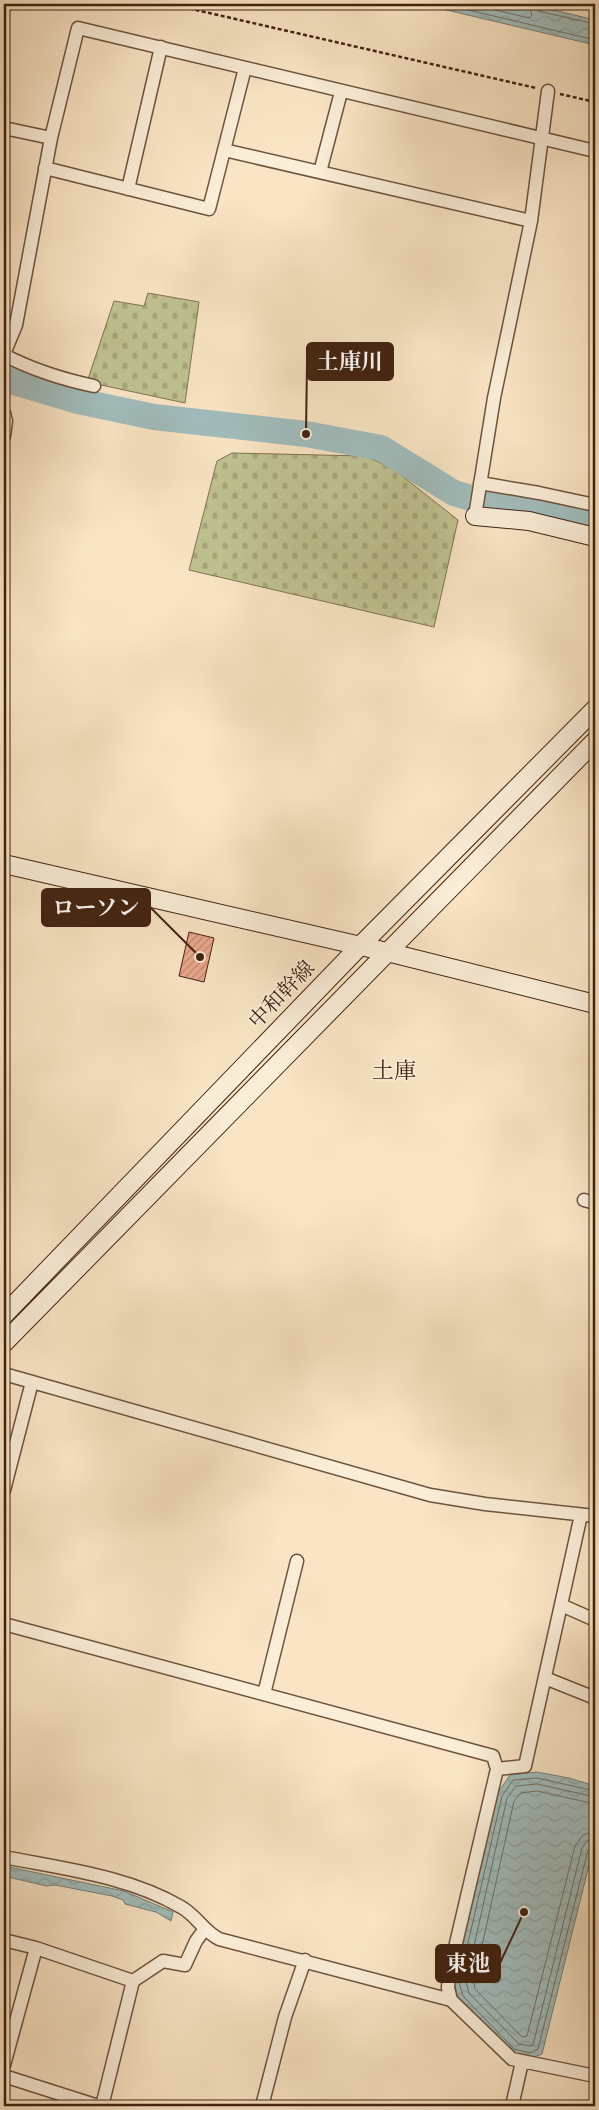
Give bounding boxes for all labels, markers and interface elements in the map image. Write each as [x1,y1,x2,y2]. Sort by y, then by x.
callout: 土庫川 [307,343,393,380]
text: 土庫川 [317,349,383,376]
callout: ローソン [42,889,150,926]
text: ローソン [52,895,140,922]
street label: 中和幹線 [243,956,321,1034]
district label: 土庫 [372,1058,416,1085]
callout: 東池 [436,1945,500,1982]
text: 東池 [446,1951,490,1978]

